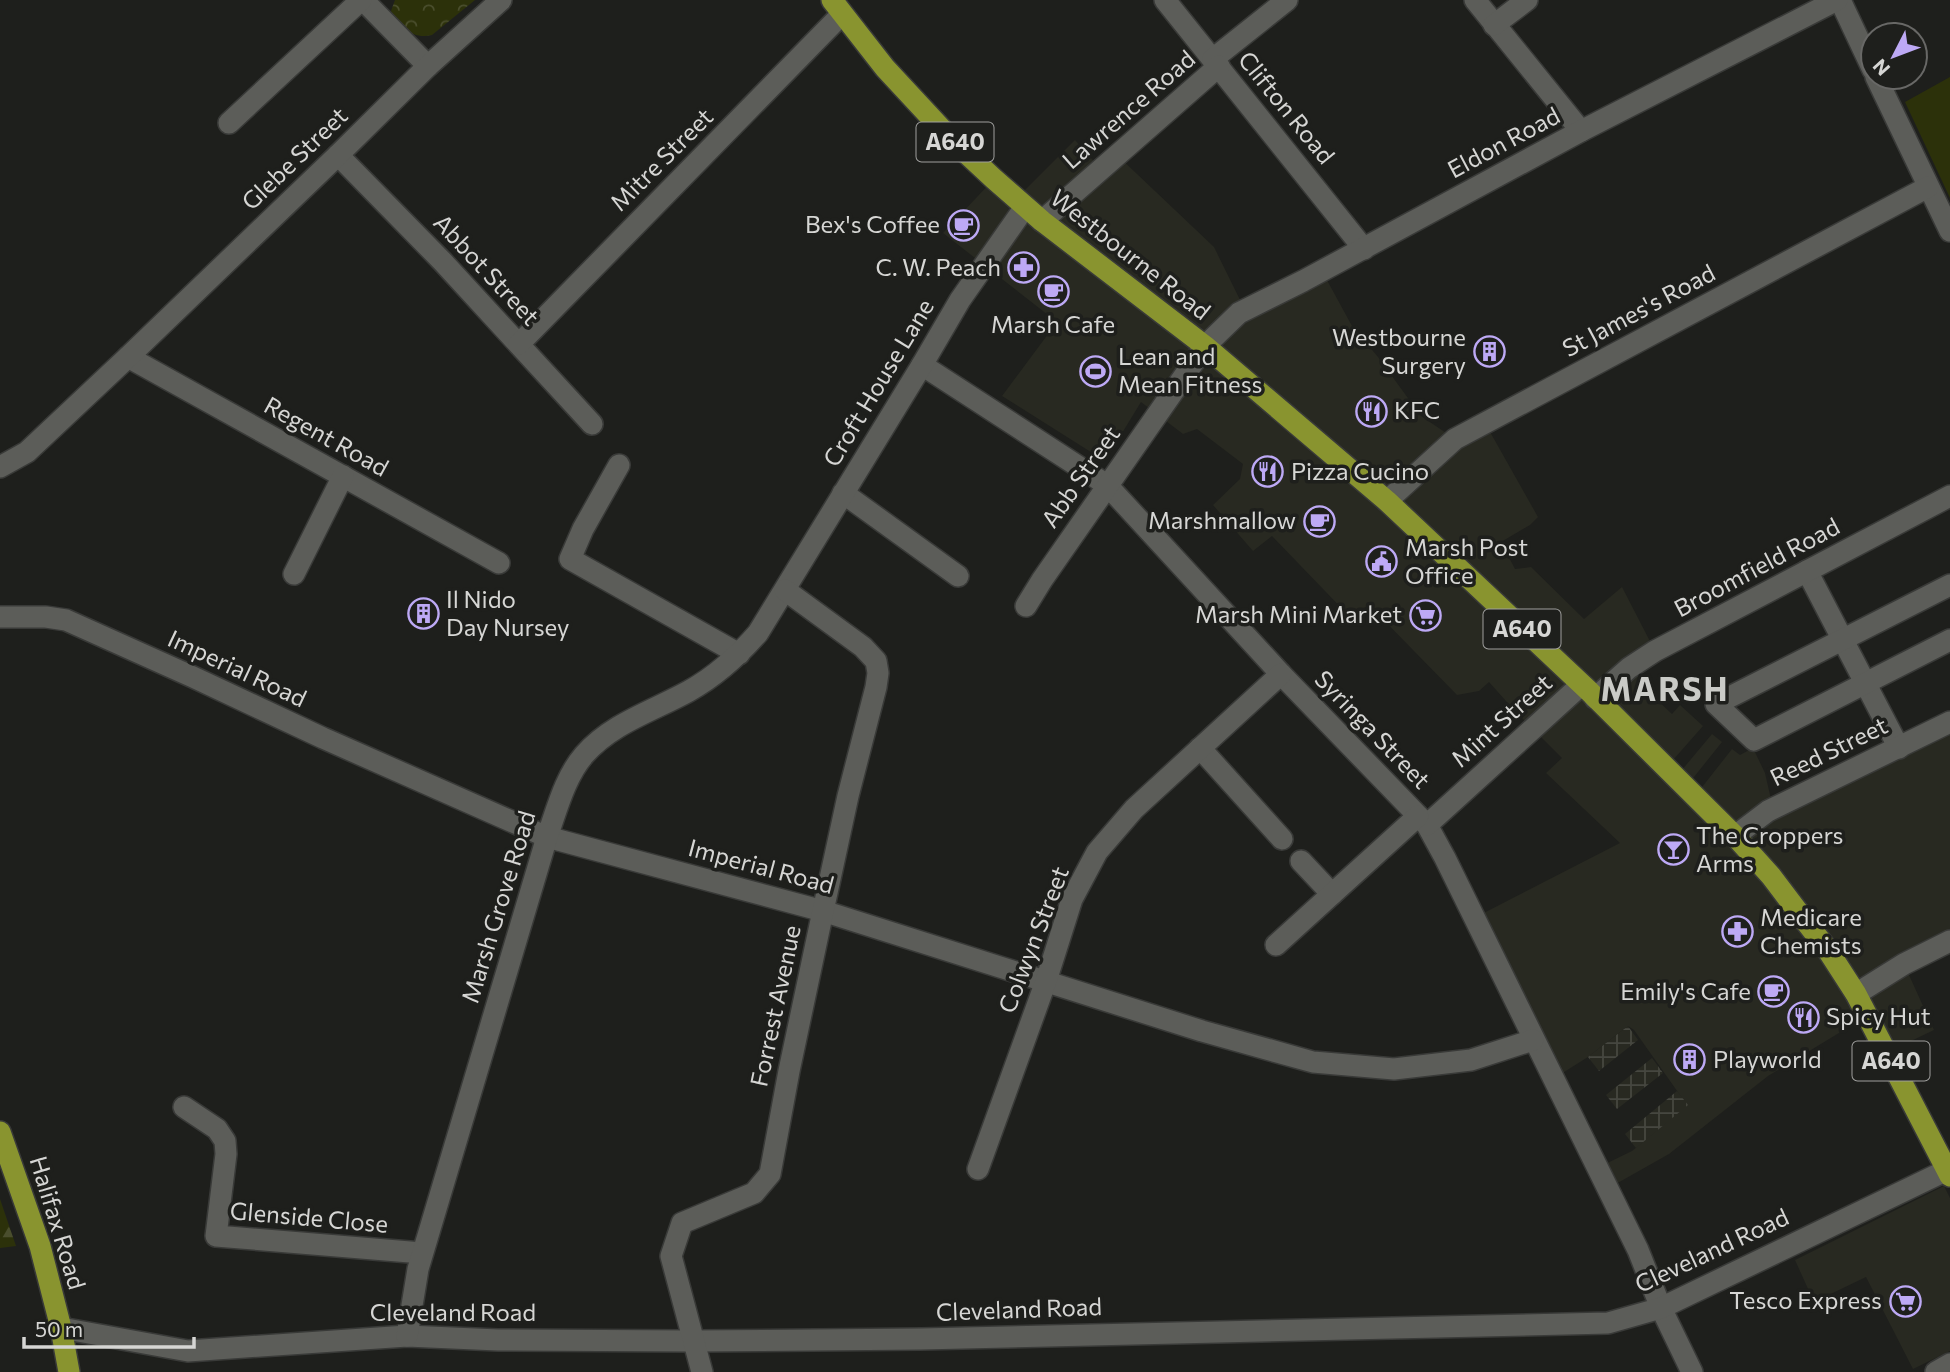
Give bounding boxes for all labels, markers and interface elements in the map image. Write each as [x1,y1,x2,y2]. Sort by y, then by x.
north arrow [1859,21,1929,91]
street label: Lawrence Road [1056,43,1200,174]
street label: Clifton Road [1233,45,1341,169]
text: N [1868,55,1894,81]
street label: Glebe Street [235,100,353,215]
street label: Eldon Road [1442,100,1564,183]
street label: Mitre Street [604,101,718,216]
road number: A640 [916,122,993,162]
street label: Westbourne Road [1045,182,1217,325]
street label: Abbot Street [428,207,546,331]
cafe icon: Bex's Coffee [946,208,980,242]
place label: Bex's Coffee [805,209,940,238]
pharmacy icon: C. W. Peach [1007,251,1041,285]
place label: C. W. Peach [876,252,1001,281]
street label: St James's Road [1557,257,1720,362]
cafe icon: Marsh Cafe [1036,274,1070,308]
street label: Croft House Lane [816,293,939,471]
place label: Marsh Cafe [991,309,1115,338]
place label: Westbourne Surgery [1332,322,1466,379]
building icon: Westbourne Surgery [1472,335,1506,369]
place label: Lean and Mean Fitness [1118,341,1262,398]
sports icon: Lean and Mean Fitness [1078,354,1112,388]
street label: Regent Road [260,390,394,482]
restaurant icon: KFC [1354,394,1388,428]
place label: KFC [1394,395,1440,424]
street label: Abb Street [1034,420,1125,533]
restaurant icon: Pizza Cucino [1251,455,1285,489]
place label: Pizza Cucino [1291,456,1429,485]
cafe icon: Marshmallow [1302,504,1336,538]
place label: Marshmallow [1148,505,1296,534]
street label: Broomfield Road [1669,511,1844,622]
place label: Marsh Post Office [1405,532,1528,589]
public building icon: Marsh Post Office [1365,545,1399,579]
place label: Il Nido Day Nursey [446,584,569,641]
building icon: Il Nido Day Nursey [406,597,440,631]
supermarket icon: Marsh Mini Market [1408,598,1442,632]
place label: Marsh Mini Market [1195,599,1402,628]
road number: A640 [1484,610,1560,649]
street label: Imperial Road [164,623,312,712]
street label: Syringa Street [1309,664,1437,794]
street label: Mint Street [1445,667,1557,773]
district label: MARSH [1600,668,1730,708]
street label: Reed Street [1765,710,1892,792]
street label: Marsh Grove Road [455,807,541,1006]
place label: The Croppers Arms [1696,820,1844,877]
street label: Imperial Road [685,832,837,899]
bar icon: The Croppers Arms [1656,833,1690,867]
street label: Colwyn Street [991,862,1074,1017]
place label: Medicare Chemists [1760,902,1862,959]
pharmacy icon: Medicare Chemists [1720,915,1754,949]
street label: Forrest Avenue [743,922,806,1089]
cafe icon: Emily's Cafe [1757,975,1791,1009]
place label: Emily's Cafe [1620,976,1751,1005]
restaurant icon: Spicy Hut [1786,1000,1820,1034]
place label: Spicy Hut [1826,1001,1931,1030]
road number: A640 [1853,1042,1930,1080]
building icon: Playworld [1673,1043,1707,1077]
place label: Playworld [1713,1044,1822,1073]
street label: Halifax Road [24,1152,92,1293]
street label: Glenside Close [229,1195,389,1238]
street label: Cleveland Road [1630,1201,1793,1298]
supermarket icon: Tesco Express [1888,1284,1922,1318]
place label: Tesco Express [1729,1285,1882,1314]
street label: Cleveland Road [935,1291,1103,1326]
street label: Cleveland Road [370,1297,536,1326]
scale bar [24,1306,194,1350]
text: 50 m [35,1316,83,1341]

